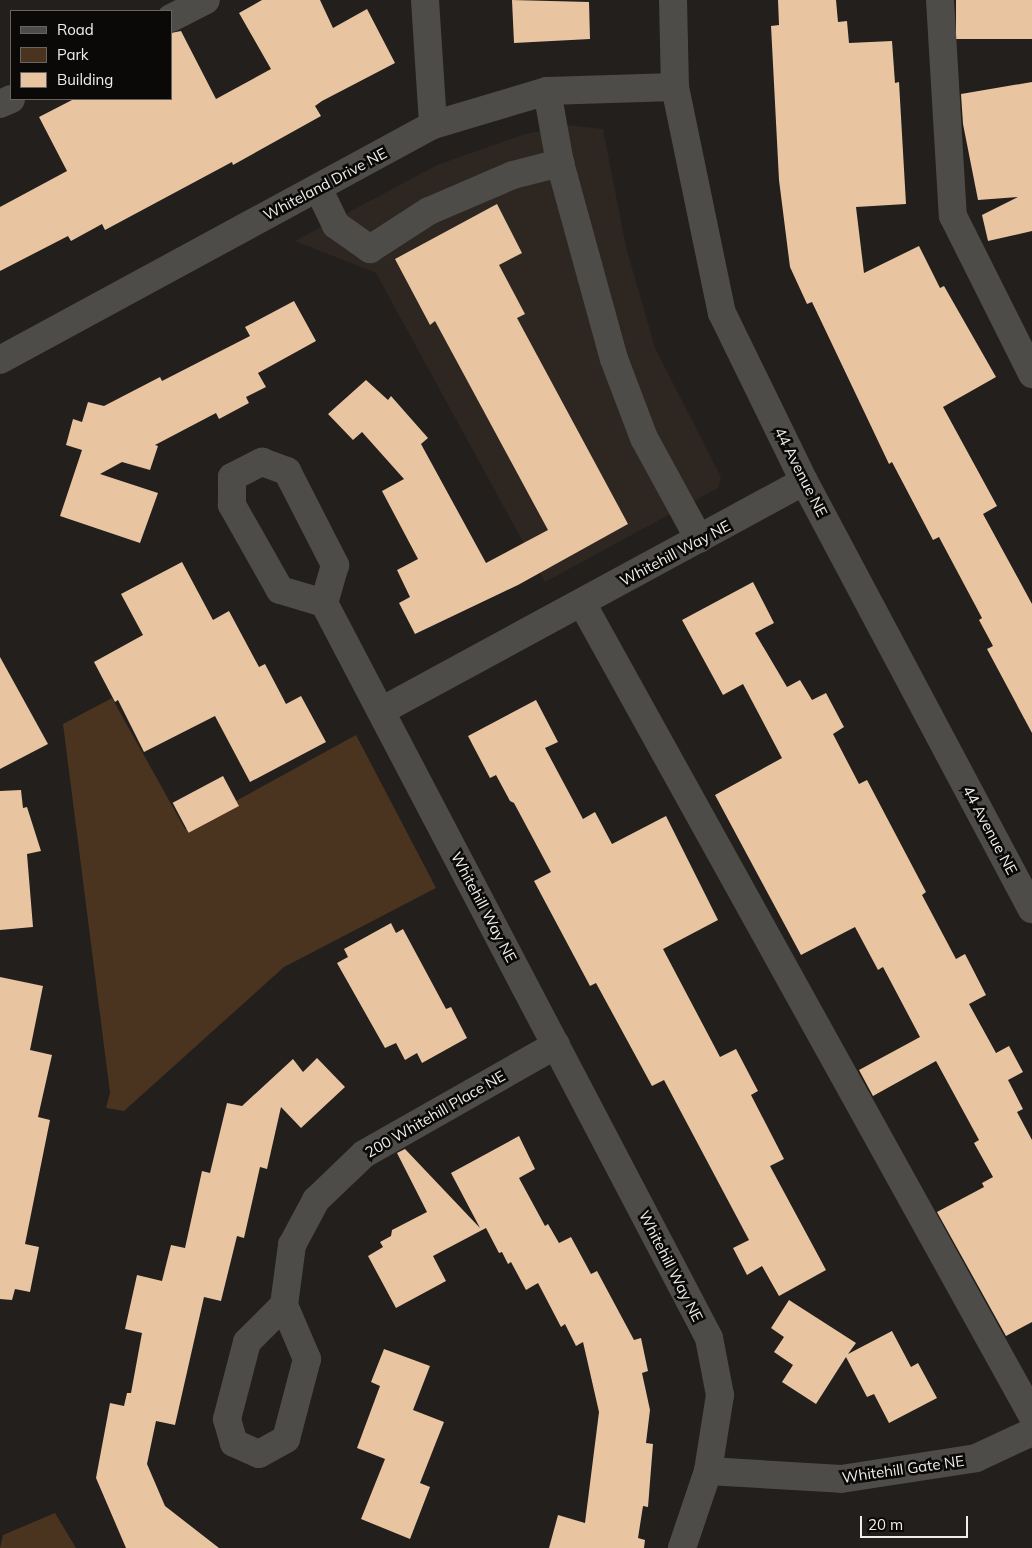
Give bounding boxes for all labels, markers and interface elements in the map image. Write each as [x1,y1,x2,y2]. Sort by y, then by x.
legend [10,10,172,100]
text: Road [57,20,94,39]
text: Park [57,45,89,64]
text: Building [57,70,113,89]
street label: Whiteland Drive NE [260,144,390,224]
street label: 44 Avenue NE [771,424,831,520]
street label: Whitehill Way NE [617,516,733,590]
street label: 44 Avenue NE [959,782,1021,878]
street label: Whitehill Way NE [447,849,521,965]
street label: 200 Whitehill Place NE [362,1067,508,1161]
street label: Whitehill Way NE [635,1207,707,1325]
street label: Whitehill Gate NE [841,1452,965,1486]
scale bar [862,1506,970,1538]
text: 20 m [868,1515,903,1534]

